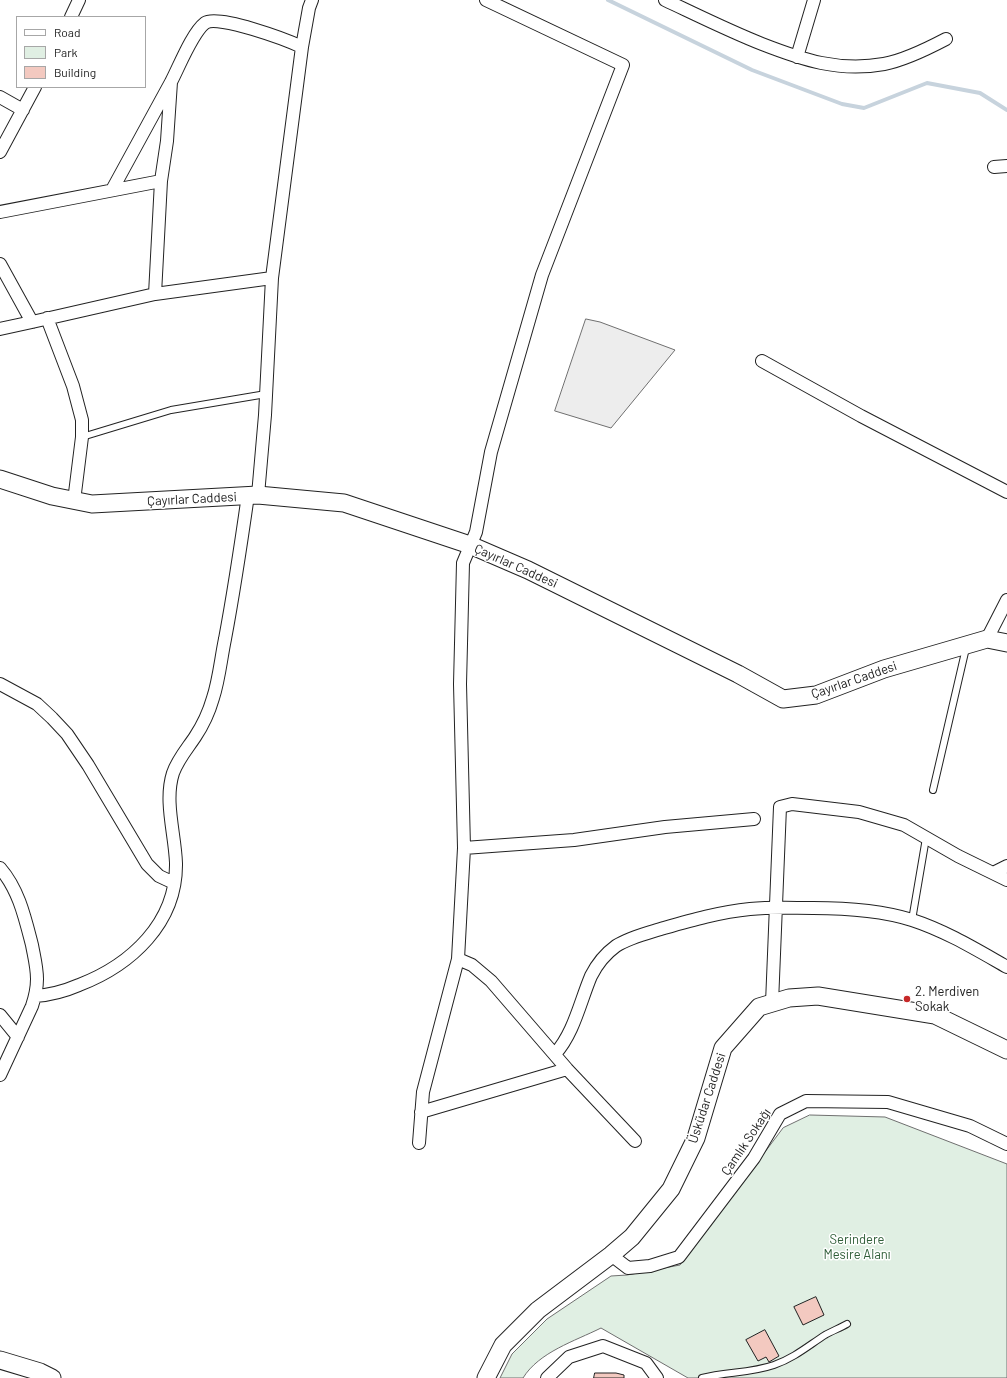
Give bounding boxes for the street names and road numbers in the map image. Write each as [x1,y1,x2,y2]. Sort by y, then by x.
street label: Çayırlar Caddesi [147,489,237,509]
street label: Çayırlar Caddesi [472,541,560,591]
street label: Çayırlar Caddesi [809,658,899,702]
street label: Üsküdar Caddesi [685,1051,729,1145]
street label: Çamlık Sokağı [718,1106,774,1178]

